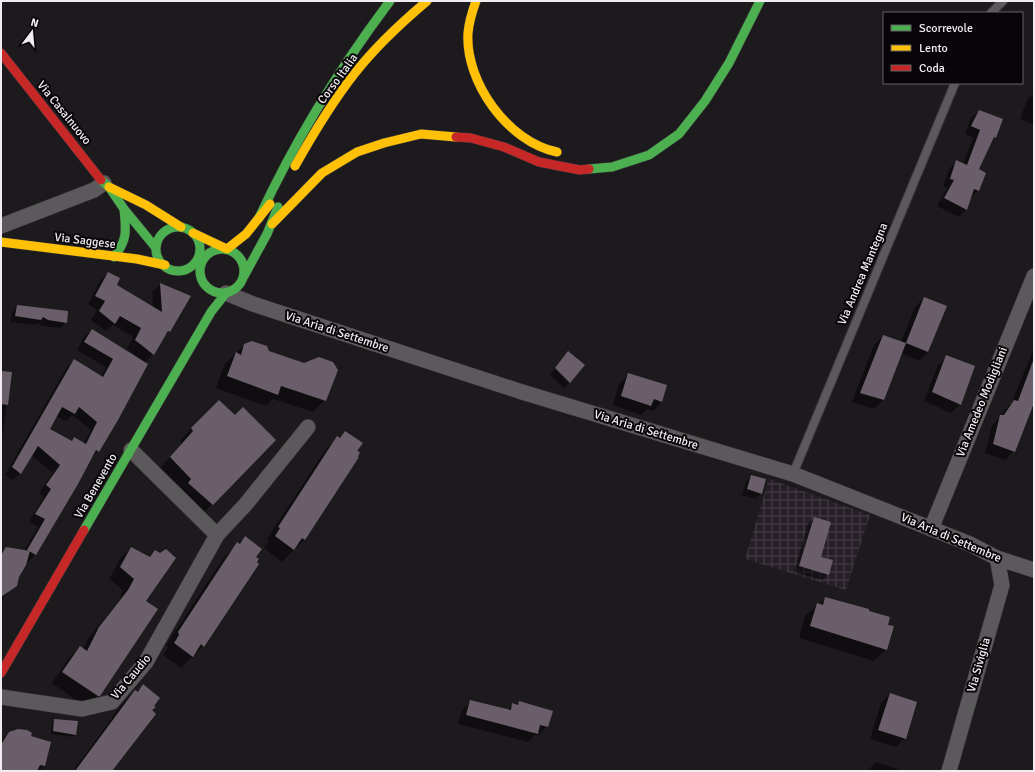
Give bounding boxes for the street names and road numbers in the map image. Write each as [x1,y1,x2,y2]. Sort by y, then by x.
street label: Corso Italia [315,51,361,107]
street label: Via Casalnuovo [34,78,94,148]
street label: Via Andrea Mantegna [835,221,891,327]
street label: Via Saggese [54,230,116,252]
street label: Via Aria di Settembre [283,308,391,356]
street label: Via Amedeo Modigliani [953,345,1011,459]
street label: Via Aria di Settembre [592,407,700,453]
street label: Via Benevento [71,451,121,521]
street label: Via Aria di Settembre [898,510,1004,566]
street label: Via Siviglia [964,636,994,694]
street label: Via Caudio [108,651,154,703]

